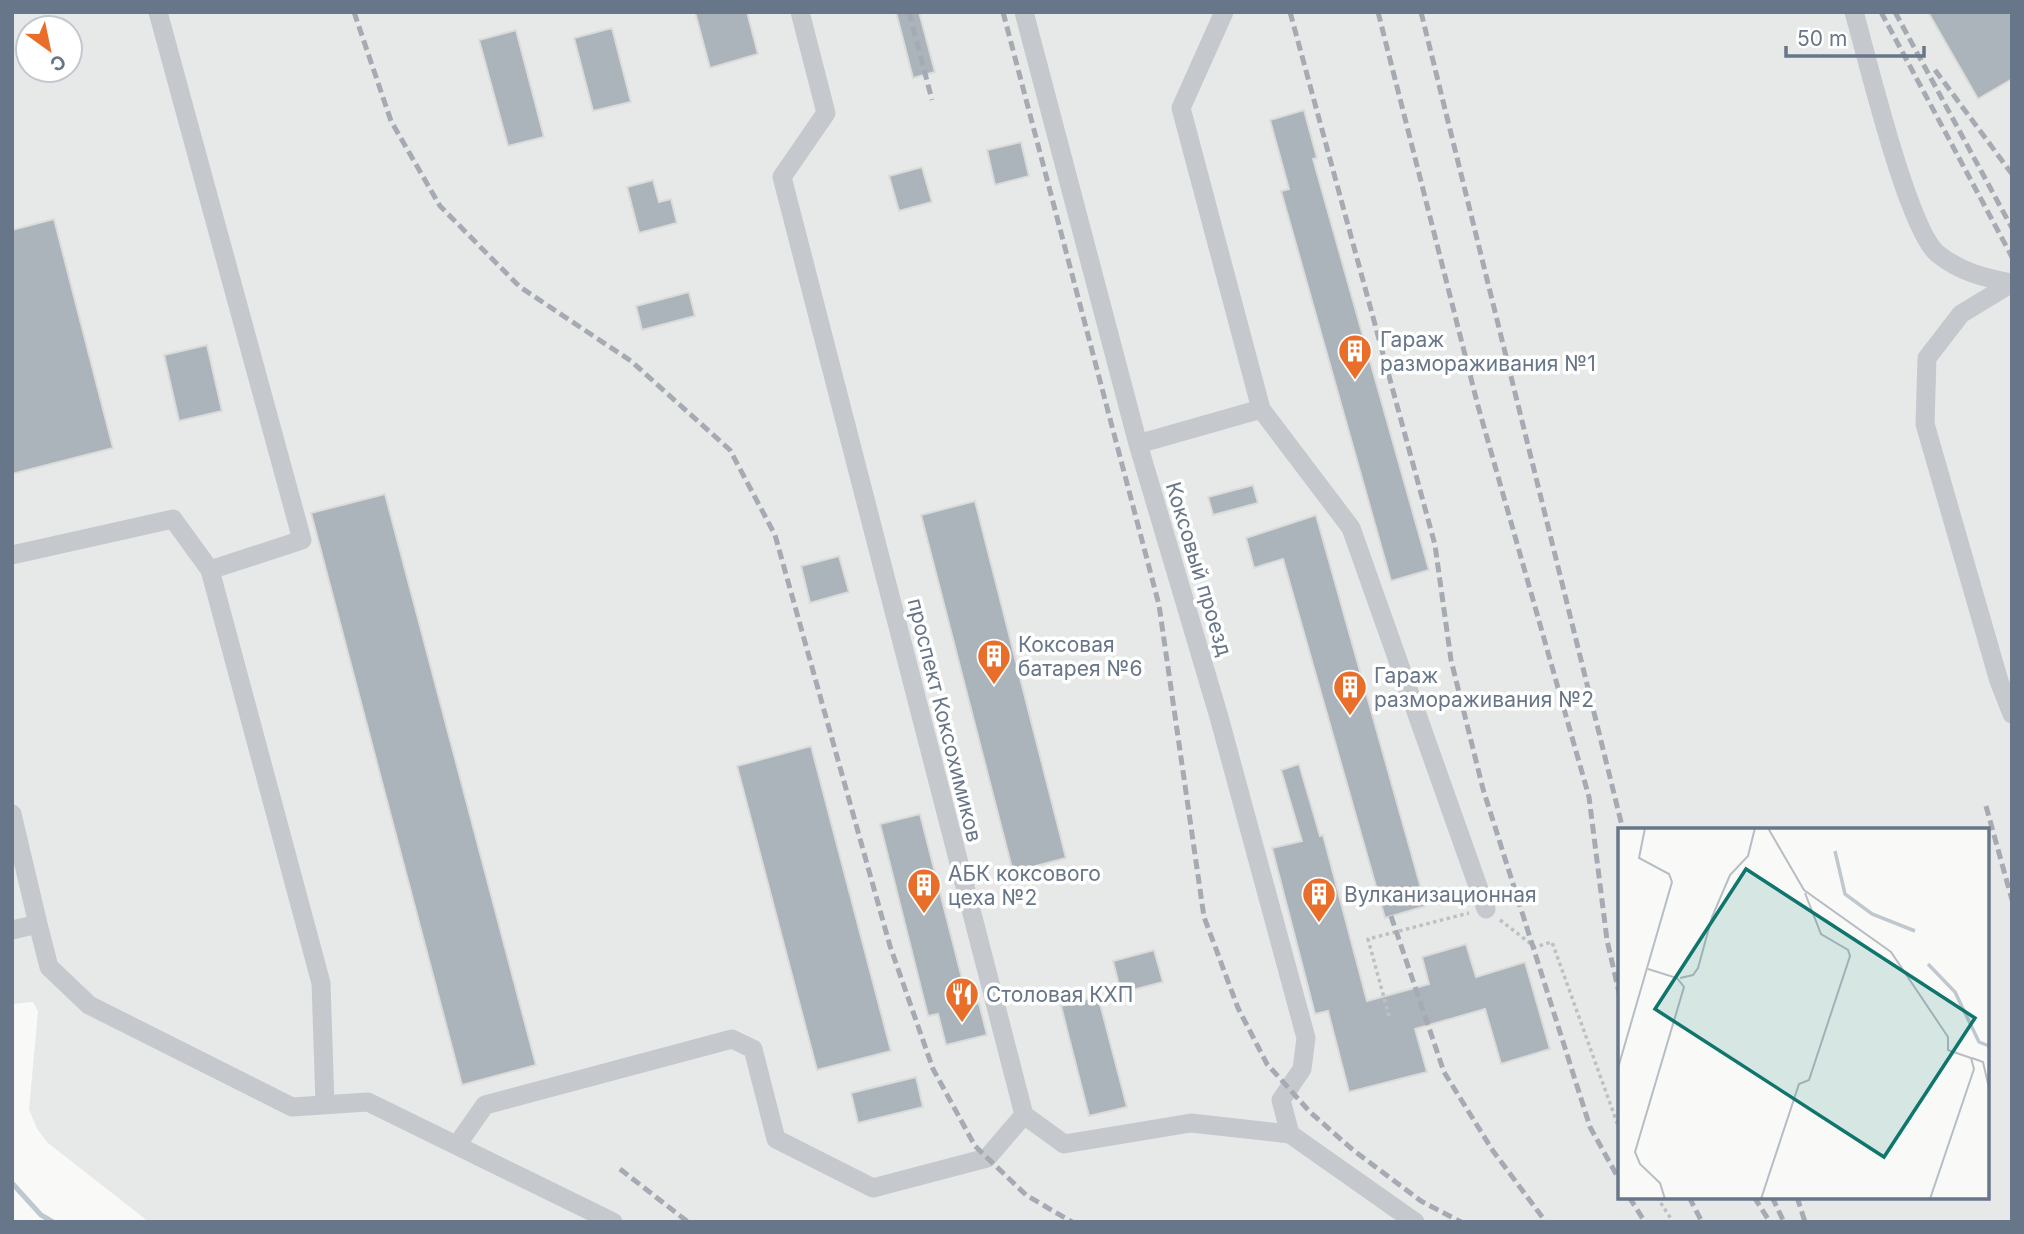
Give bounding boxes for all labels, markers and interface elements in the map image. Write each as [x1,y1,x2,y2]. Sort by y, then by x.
north arrow [14,14,84,84]
scale bar [1786,14,1924,58]
text: 50 m [1797,26,1847,51]
text: С [46,49,70,76]
place label: Гараж размораживания №1 [1380,327,1596,376]
building icon: Гараж размораживания №1 [1336,332,1374,381]
street label: Коксовый проезд [1161,479,1237,659]
street label: проспект Коксохимиков [903,596,987,844]
place label: Коксовая батарея №6 [1018,632,1142,681]
building icon: Коксовая батарея №6 [975,637,1013,686]
place label: Гараж размораживания №2 [1374,663,1594,712]
building icon: Гараж размораживания №2 [1331,668,1369,717]
inset map [1618,828,1989,1199]
place label: АБК коксового цеха №2 [948,861,1101,910]
building icon: АБК коксового цеха №2 [905,866,943,915]
building icon: Вулканизационная [1300,875,1338,924]
place label: Вулканизационная [1344,882,1537,907]
restaurant icon: Столовая КХП [943,975,981,1024]
place label: Столовая КХП [986,982,1133,1007]

